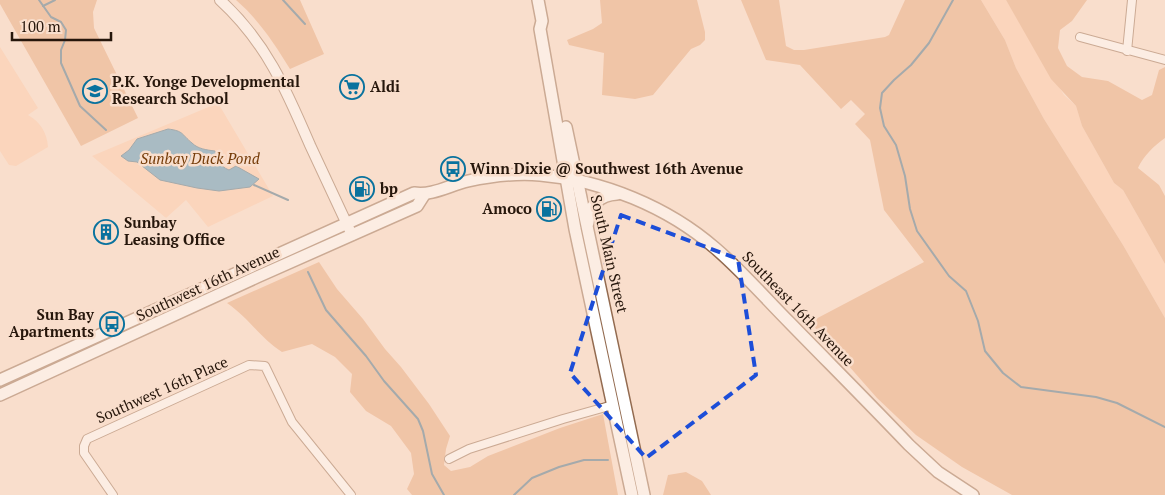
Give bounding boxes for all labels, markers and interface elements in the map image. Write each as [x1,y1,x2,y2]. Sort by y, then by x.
scale bar [12,10,111,42]
text: 100 m [20,16,61,36]
place label: P.K. Yonge Developmental Research School [112,71,300,108]
supermarket icon: Aldi [339,74,365,100]
place label: Aldi [370,76,400,96]
school or university icon: P.K. Yonge Developmental Research School [82,78,108,104]
park label: Sunbay Duck Pond [140,148,261,168]
bus stop icon: Winn Dixie @ Southwest 16th Avenue [440,156,466,182]
place label: Winn Dixie @ Southwest 16th Avenue [470,158,743,178]
fuel station icon: bp [349,176,375,202]
place label: bp [379,178,398,198]
street label: South Main Street [587,193,633,315]
fuel station icon: Amoco [536,196,562,222]
place label: Amoco [482,198,532,218]
place label: Sunbay Leasing Office [124,212,225,249]
building icon: Sunbay Leasing Office [93,219,119,245]
street label: Southwest 16th Avenue [133,241,283,325]
street label: Southeast 16th Avenue [738,246,859,370]
place label: Sun Bay Apartments [9,304,95,341]
bus stop icon: Sun Bay Apartments [99,311,125,337]
street label: Southwest 16th Place [92,351,231,427]

